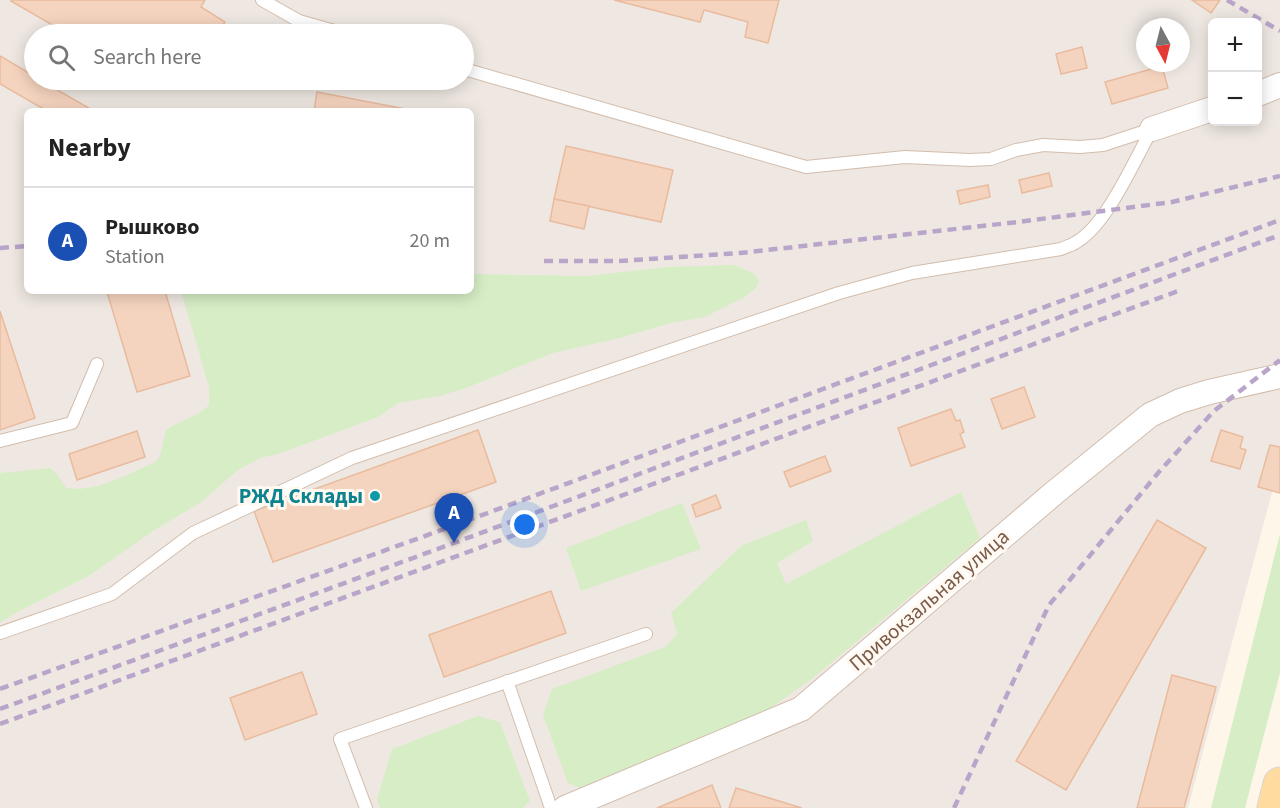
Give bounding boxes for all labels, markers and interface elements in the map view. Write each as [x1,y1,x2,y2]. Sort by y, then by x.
north arrow [1136,18,1190,72]
map controls [1208,18,1262,126]
button: + [1208,18,1262,72]
search box [24,24,474,90]
icon: search [45,41,78,74]
text: Search here [93,41,201,73]
button: − [1208,72,1262,126]
text: Nearby [48,129,131,166]
text: Рышково [105,211,200,243]
text: A [62,227,73,255]
text: 20 m [410,227,450,255]
text: Station [105,243,165,271]
place label: РЖД Склады [239,481,363,511]
marker: РЖД Склады [368,489,382,503]
pin: A [434,494,474,543]
your location [510,510,539,539]
street label: Привокзальная улица [842,522,1016,678]

